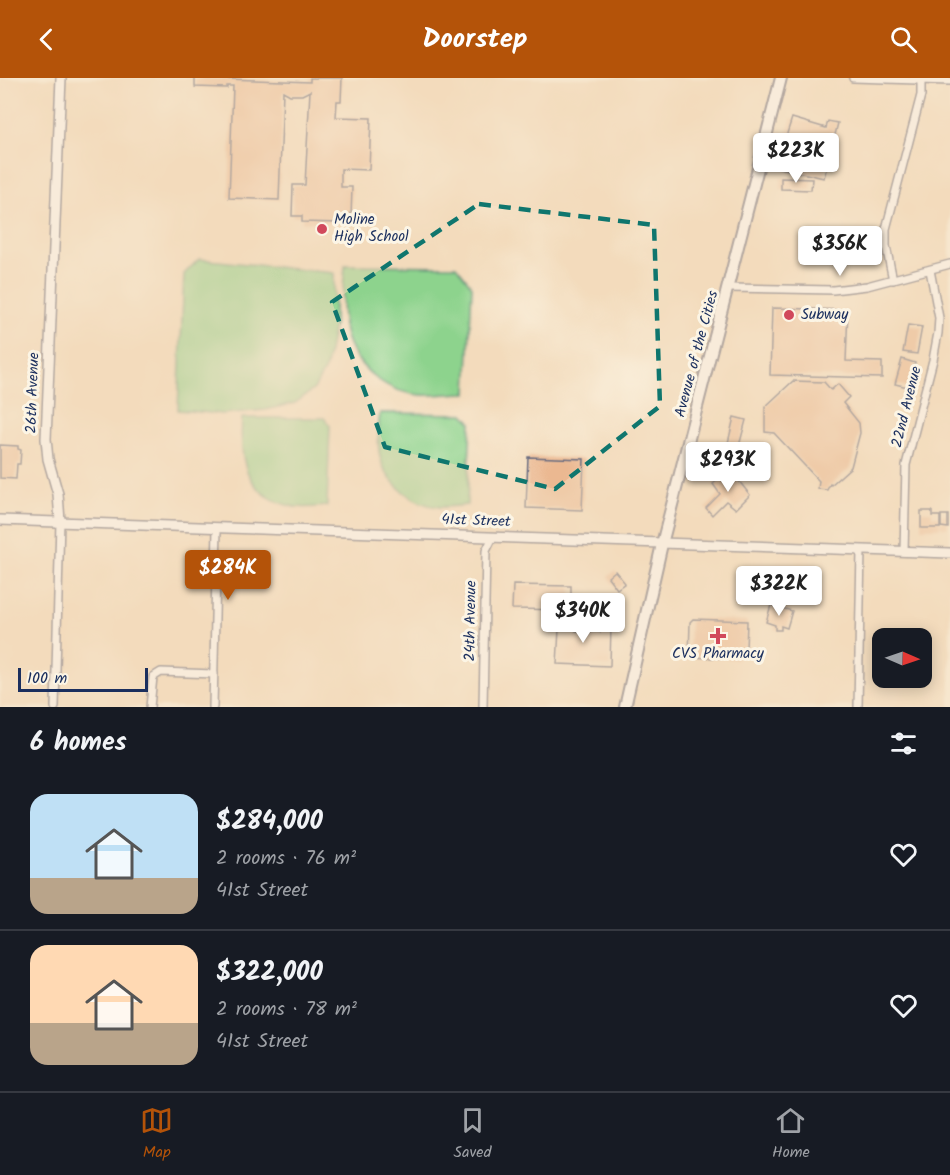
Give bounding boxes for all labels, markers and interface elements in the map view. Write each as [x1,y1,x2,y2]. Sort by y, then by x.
text: Doorstep [423,18,527,61]
icon: back [30,23,63,56]
icon: search [887,23,920,56]
pin: $223K [754,133,838,184]
text: $223K [767,136,825,168]
place label: Moline High School [334,208,409,249]
marker: Moline High School [315,222,329,236]
pin: $356K [798,226,882,277]
text: $356K [812,229,868,261]
street label: Avenue of the Cities [669,287,726,420]
place label: Subway [801,303,849,327]
marker: Subway [782,308,796,322]
street label: 26th Avenue [20,352,46,434]
street label: 22nd Avenue [885,364,929,450]
pin: $293K [686,442,770,493]
text: $293K [700,445,756,477]
street label: 41st Street [441,508,511,534]
pin: $284K [186,550,270,601]
text: $284K [199,553,257,585]
pin: $322K [737,566,821,617]
text: $322K [750,569,808,601]
street label: 24th Avenue [458,580,484,662]
pin: $340K [541,593,625,644]
text: $340K [555,596,611,628]
north arrow [872,628,932,688]
map controls [872,628,932,688]
marker: CVS Pharmacy [711,629,725,643]
place label: CVS Pharmacy [672,642,765,666]
scale bar [18,665,148,692]
text: 100 m [27,666,67,691]
text: 6 homes [30,722,127,764]
icon: filters [887,727,920,760]
text: $284,000 [216,801,323,843]
icon: home [78,818,150,890]
icon: heart [887,838,920,871]
text: 2 rooms · 76 m² [216,843,356,875]
text: 41st Street [216,875,308,907]
text: $322,000 [216,952,323,994]
icon: home [78,969,150,1041]
icon: heart [887,989,920,1022]
text: 2 rooms · 78 m² [216,994,357,1026]
text: 41st Street [216,1026,308,1058]
tab: Map [140,1104,173,1165]
tab: Saved [454,1104,492,1165]
tab: Home [772,1104,810,1165]

